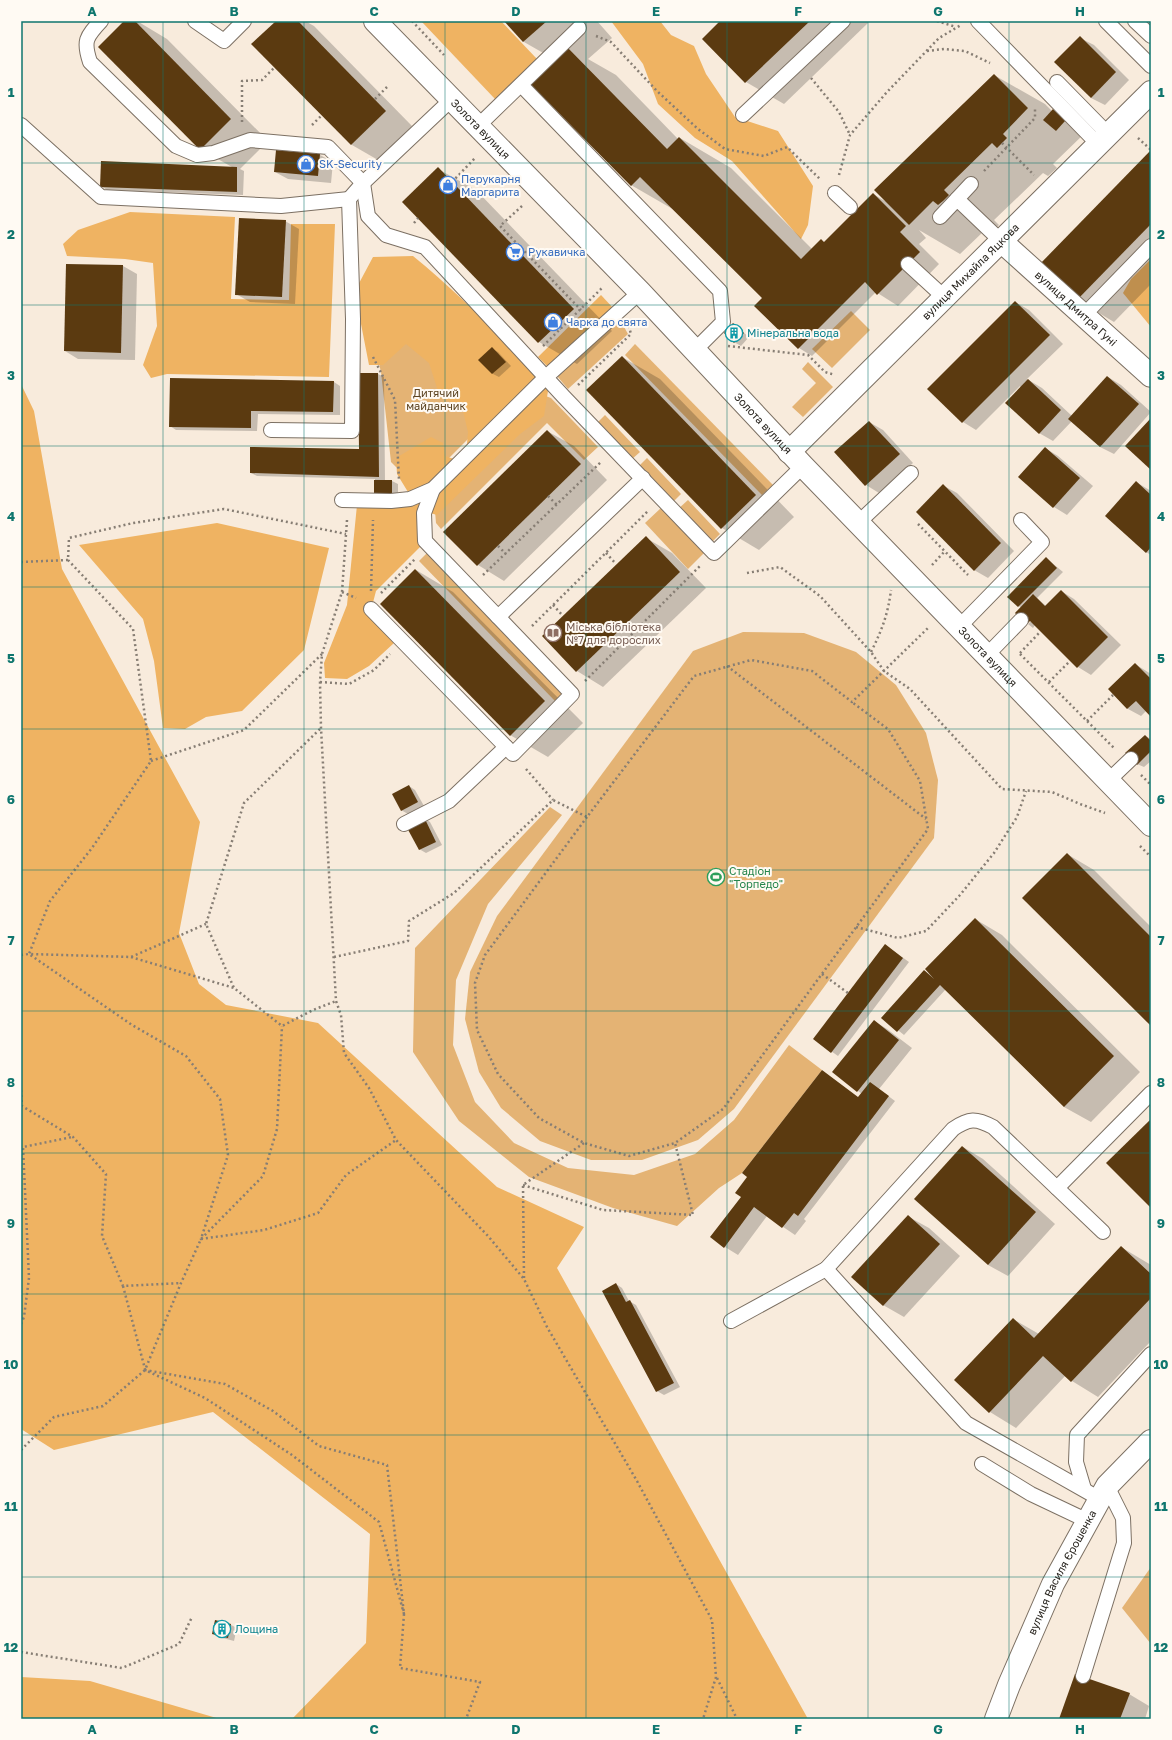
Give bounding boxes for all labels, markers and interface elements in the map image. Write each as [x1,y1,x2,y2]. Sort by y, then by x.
text: A [87,3,97,19]
text: B [229,3,239,19]
text: C [369,3,379,19]
text: D [511,3,521,19]
text: E [652,3,660,19]
text: F [794,3,802,19]
text: G [933,3,943,19]
text: H [1075,3,1085,19]
text: 1 [8,84,15,100]
text: 1 [1158,84,1165,100]
street label: Золота вулиця [449,96,513,161]
shop icon: SK-Security [296,154,316,174]
place label: SK-Security [319,157,382,170]
place label: Перукарня Маргарита [461,172,521,198]
shop icon: Перукарня Маргарита [438,175,458,195]
street label: вулиця Михайла Яцкова [919,220,1021,322]
text: 2 [7,226,15,242]
text: 2 [1157,226,1165,242]
supermarket icon: Рукавичка [505,242,525,262]
place label: Рукавичка [528,245,585,258]
street label: вулиця Дмитра Гуні [1033,268,1120,349]
shop icon: Чарка до свята [543,312,563,332]
place label: Чарка до свята [566,315,647,328]
building icon: Мінеральна вода [724,323,744,343]
place label: Мінеральна вода [747,326,839,339]
text: 3 [7,367,15,383]
text: 3 [1157,367,1165,383]
park label: Дитячий майданчик [406,386,467,412]
street label: Золота вулиця [732,390,795,456]
text: 4 [7,508,15,524]
text: 4 [1157,508,1165,524]
place label: Міська бібліотека №7 для дорослих [566,620,661,646]
library icon: Міська бібліотека №7 для дорослих [543,623,563,643]
street label: Золота вулиця [956,623,1020,689]
text: 5 [7,650,15,666]
text: 5 [1157,650,1165,666]
text: 6 [7,791,15,807]
text: 6 [1157,791,1165,807]
place label: Стадіон "Торпедо" [729,864,783,890]
sports icon: Стадіон "Торпедо" [706,867,726,887]
text: 7 [7,932,15,948]
text: 7 [1157,932,1165,948]
text: 8 [7,1074,15,1090]
text: 8 [1157,1074,1165,1090]
text: 9 [7,1215,15,1231]
text: 9 [1157,1215,1165,1231]
text: 10 [3,1356,19,1372]
text: 10 [1153,1356,1169,1372]
text: 11 [4,1498,18,1514]
text: 11 [1154,1498,1168,1514]
street label: вулиця Василя Єрошенка [1025,1507,1099,1637]
building icon: Лощина [212,1619,232,1639]
place label: Лощина [235,1622,278,1635]
text: 12 [4,1639,18,1655]
text: 12 [1154,1639,1168,1655]
text: A [87,1721,97,1737]
text: B [229,1721,239,1737]
text: C [369,1721,379,1737]
text: D [511,1721,521,1737]
text: E [652,1721,660,1737]
text: F [794,1721,802,1737]
text: G [933,1721,943,1737]
text: H [1075,1721,1085,1737]

